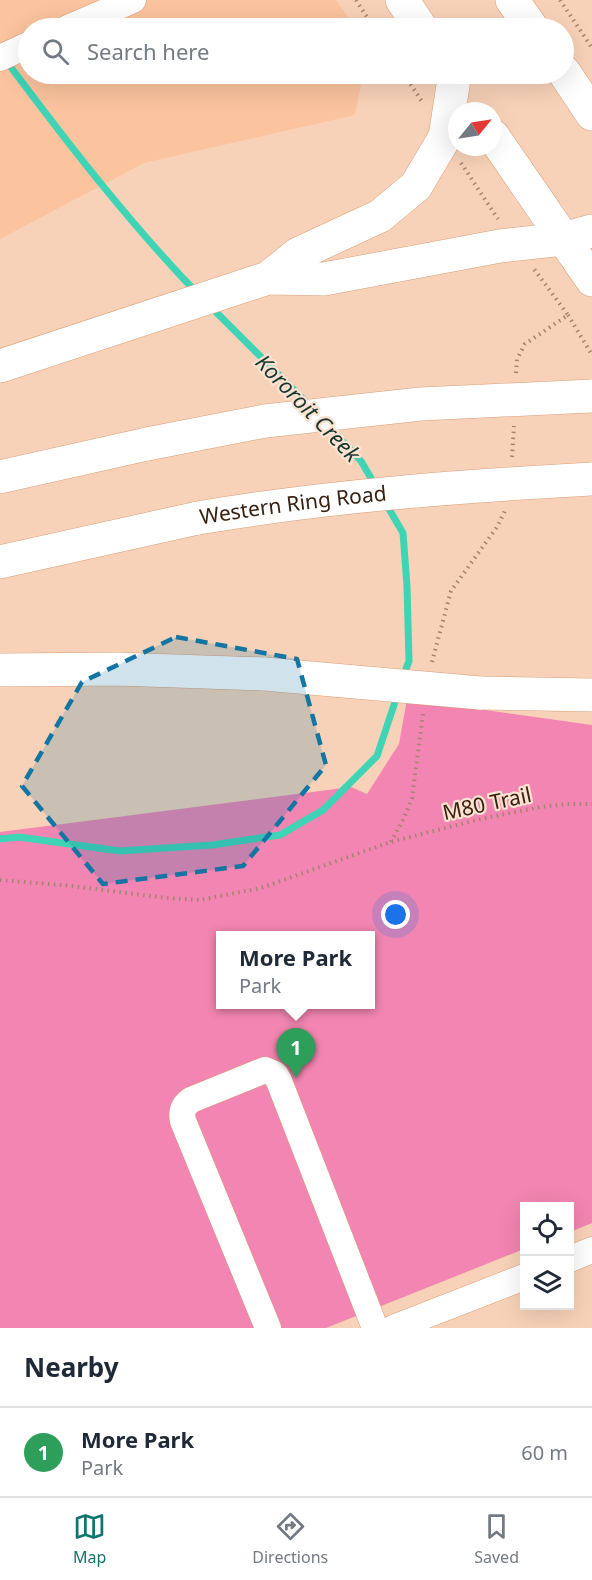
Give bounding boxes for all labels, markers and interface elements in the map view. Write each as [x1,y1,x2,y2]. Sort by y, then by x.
search box [18,18,574,84]
icon: search [39,35,72,68]
text: Search here [87,36,209,66]
north arrow [448,102,502,156]
water label: Kororoit Creek [250,347,369,468]
street label: Western Ring Road [198,479,388,530]
street label: M80 Trail [440,780,534,826]
your location [381,900,410,929]
popup [216,931,375,1009]
text: More Park [239,942,352,972]
text: Park [239,972,281,999]
pin: 1 [276,1028,316,1078]
map controls [520,1202,574,1310]
button: locate [520,1202,574,1256]
button: layers [520,1256,574,1310]
text: Nearby [24,1349,119,1385]
text: More Park [81,1424,194,1454]
text: 1 [38,1439,49,1466]
text: 60 m [521,1439,568,1466]
text: Park [81,1454,123,1481]
tab: Map [73,1510,106,1568]
tab: Directions [252,1510,328,1568]
tab: Saved [474,1510,519,1568]

